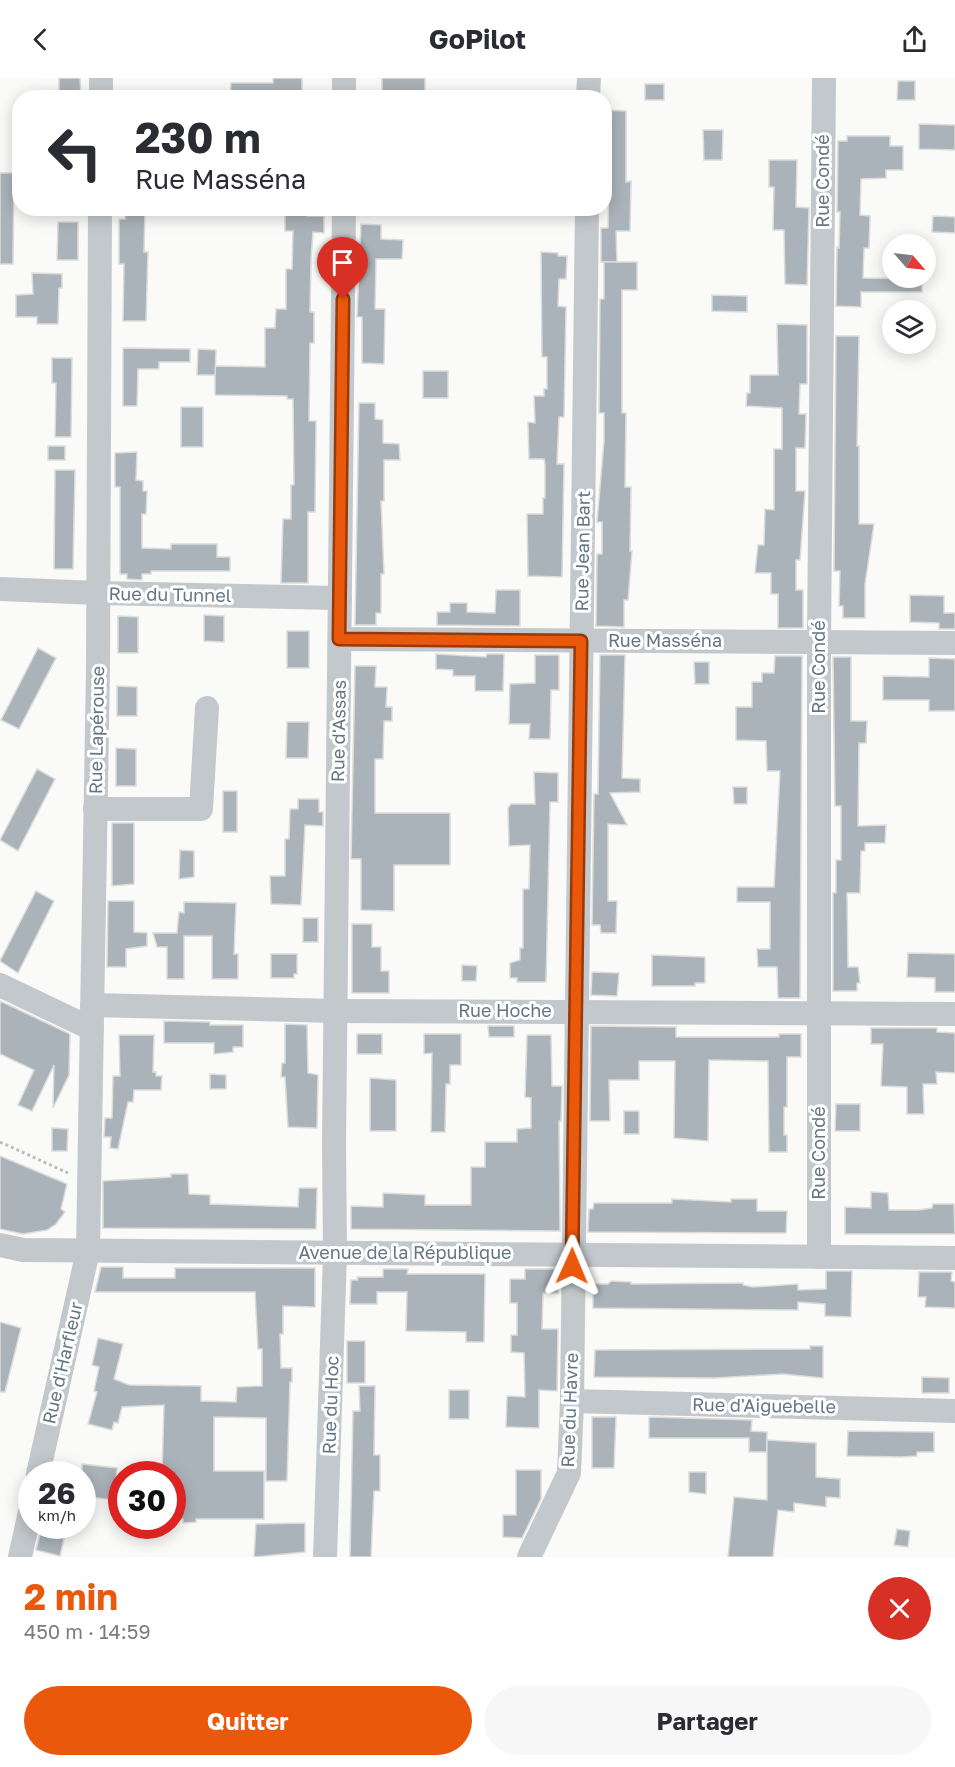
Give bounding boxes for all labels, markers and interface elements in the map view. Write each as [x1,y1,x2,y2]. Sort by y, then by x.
icon: back [24,23,57,56]
text: GoPilot [429,23,526,55]
icon: share [898,23,931,56]
text: 230 m [135,112,261,162]
icon: left [36,114,114,192]
street label: Rue Condé [811,134,833,228]
text: Rue Masséna [135,163,306,195]
north arrow [882,234,936,288]
map controls [882,234,936,354]
pin [317,237,368,299]
icon: arrive [326,246,359,279]
button: layers [882,300,936,354]
street label: Rue Jean Bart [570,490,594,612]
street label: Rue du Tunnel [108,582,232,606]
street label: Rue Condé [807,620,829,714]
street label: Rue Masséna [608,629,722,651]
street label: Rue Lapérouse [84,666,108,794]
street label: Rue d'Assas [326,680,350,782]
street label: Rue Hoche [458,999,552,1021]
street label: Rue Condé [807,1106,829,1200]
position arrow [540,1234,604,1298]
street label: Avenue de la République [299,1241,512,1263]
street label: Rue d'Harfleur [37,1300,87,1426]
street label: Rue du Havre [556,1352,582,1468]
street label: Rue du Hoc [317,1355,343,1455]
street label: Rue d'Aiguebelle [692,1393,836,1417]
speed limit sign: 30 [108,1461,186,1539]
text: 26 [38,1475,76,1511]
text: km/h [38,1506,76,1524]
text: 2 min [24,1575,118,1618]
button: close [868,1577,931,1640]
text: 450 m · 14:59 [24,1619,151,1643]
button: Quitter [24,1686,472,1755]
button: Partager [484,1686,931,1755]

